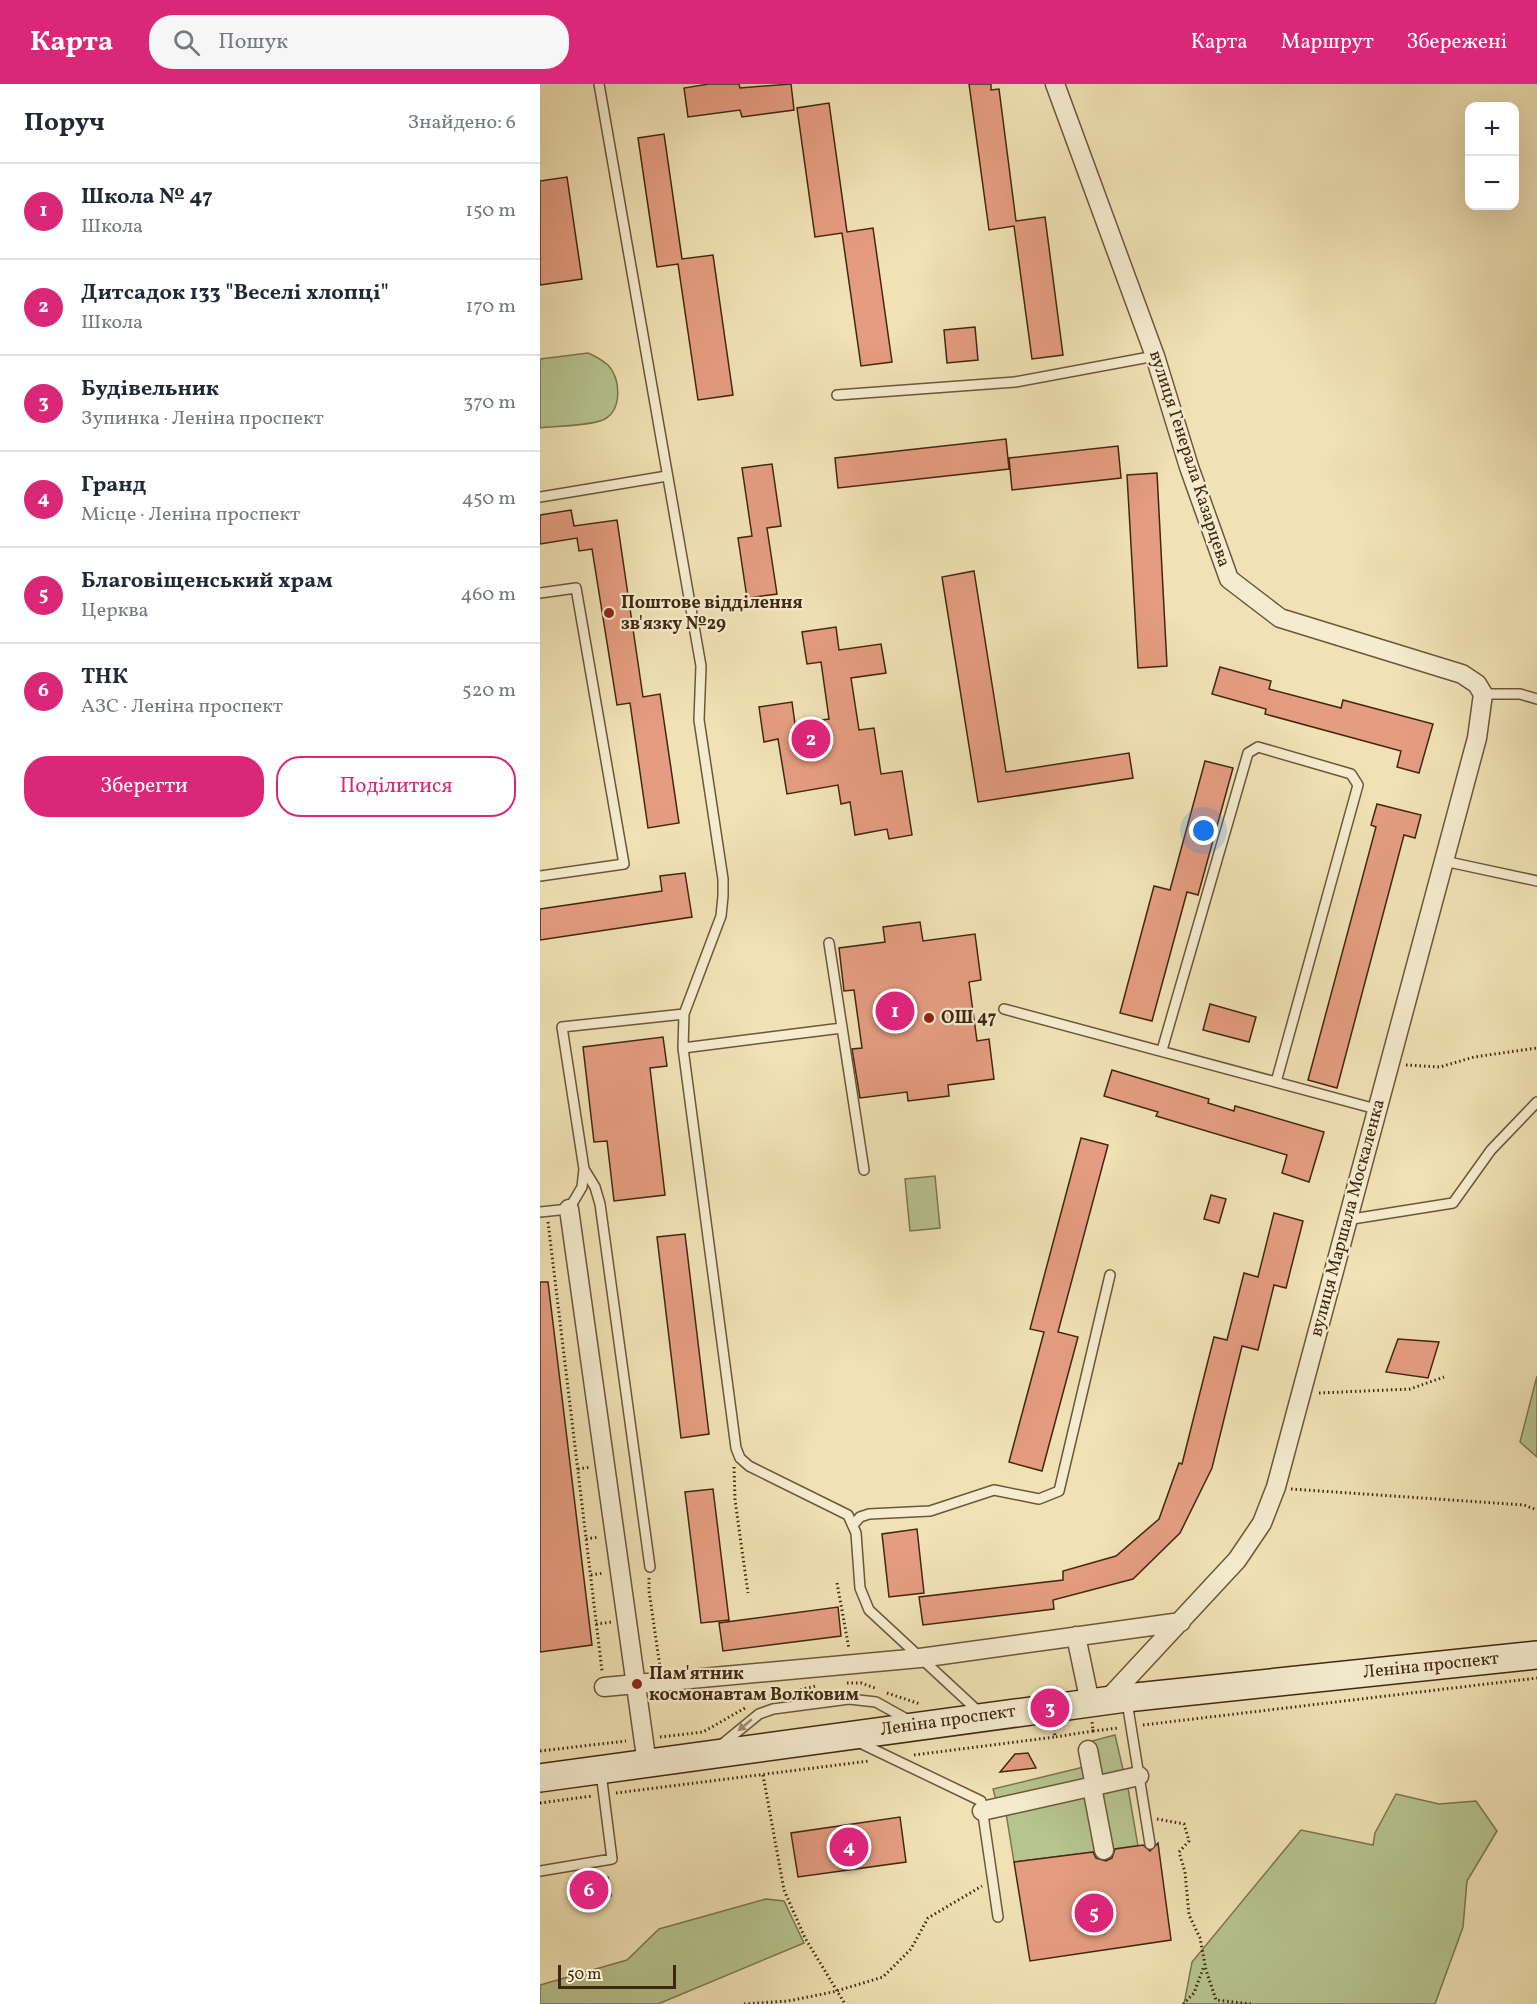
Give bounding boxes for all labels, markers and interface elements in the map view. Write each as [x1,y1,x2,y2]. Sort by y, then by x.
search box [149,15,569,69]
text: Карта [30,23,113,62]
icon: search [170,26,203,59]
text: Пошук [218,27,288,58]
text: Карта [1191,28,1248,57]
text: Маршрут [1281,28,1374,57]
text: Збережені [1407,28,1507,57]
map controls [1465,102,1519,210]
button: + [1465,102,1519,156]
text: Поруч [24,105,105,141]
text: Знайдено: 6 [408,109,516,137]
button: − [1465,156,1519,210]
text: Школа № 47 [81,182,213,213]
text: 1 [39,197,48,225]
text: 150 m [465,197,516,225]
text: Школа [81,213,143,241]
text: Дитсадок 133 "Веселі хлопці" [81,278,389,309]
text: 2 [38,293,49,321]
text: 170 m [466,293,516,321]
text: Школа [81,309,143,337]
street label: вулиця Генерала Казарцева [1142,347,1236,571]
text: Будівельник [81,374,219,405]
text: 3 [38,389,49,417]
text: 370 m [463,389,516,417]
text: Зупинка · Леніна проспект [81,405,324,433]
text: Гранд [81,470,146,501]
text: 4 [37,485,50,513]
text: 450 m [462,485,516,513]
text: Місце · Леніна проспект [81,501,300,529]
text: Благовіщенський храм [81,566,333,597]
text: 5 [39,581,48,609]
text: 460 m [460,581,516,609]
place label: Поштове відділення зв'язку №29 [621,591,803,637]
text: Церква [81,597,148,625]
marker: Поштове відділення зв'язку №29 [602,606,616,620]
text: ТНК [81,662,128,693]
text: 6 [38,677,49,705]
text: 520 m [462,677,516,705]
text: АЗС · Леніна проспект [81,693,283,721]
pin: 2 [792,716,830,762]
button: Зберегти [24,756,264,817]
button: Поділитися [276,756,516,817]
your location [1189,816,1218,845]
pin: 1 [876,988,914,1034]
place label: ОШ 47 [941,1006,997,1031]
marker: ОШ 47 [922,1011,936,1025]
street label: вулиця Маршала Москаленка [1304,1097,1392,1339]
street label: Леніна проспект [1362,1646,1500,1686]
place label: Пам'ятник космонавтам Волковим [649,1662,859,1708]
marker: Пам'ятник космонавтам Волковим [630,1677,644,1691]
pin: 3 [1030,1686,1070,1730]
street label: Леніна проспект [879,1699,1017,1743]
one-way arrow [737,1719,753,1732]
pin: 4 [830,1824,868,1870]
pin: 6 [569,1868,608,1912]
pin: 5 [1074,1890,1114,1936]
scale bar [558,1962,676,1990]
text: 50 m [567,1964,601,1986]

